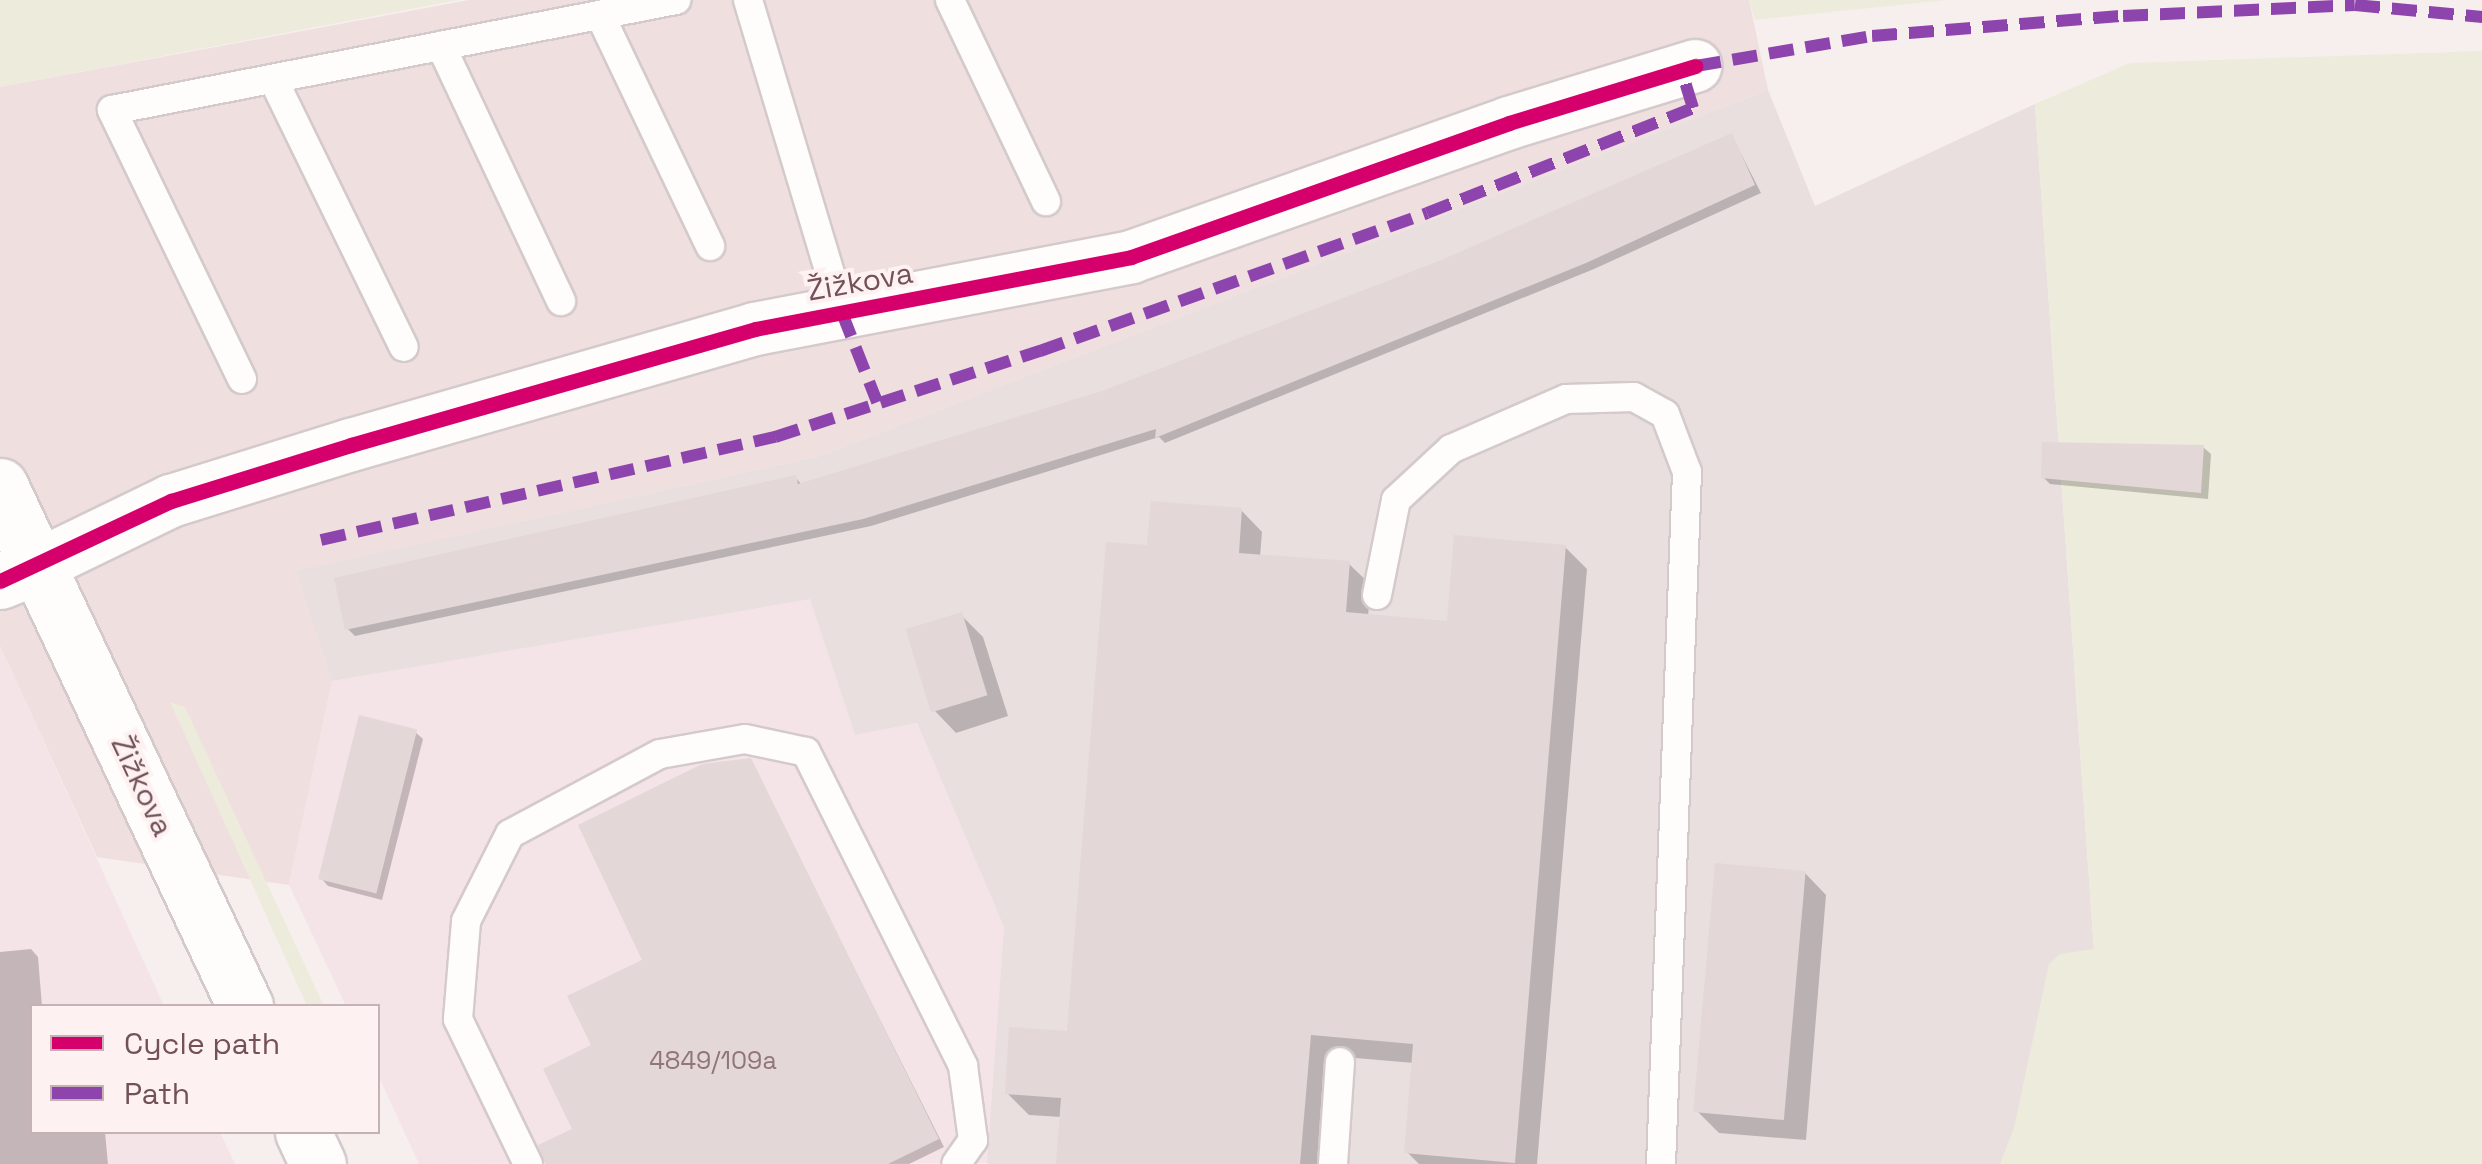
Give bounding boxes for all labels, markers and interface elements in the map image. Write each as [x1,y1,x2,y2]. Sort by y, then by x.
street label: Žižkova [804,255,916,309]
street label: Žižkova [103,730,181,842]
legend [30,1004,380,1134]
text: Cycle path [124,1024,280,1063]
house number: 4849/109a [649,1045,777,1075]
text: Path [124,1074,190,1113]

